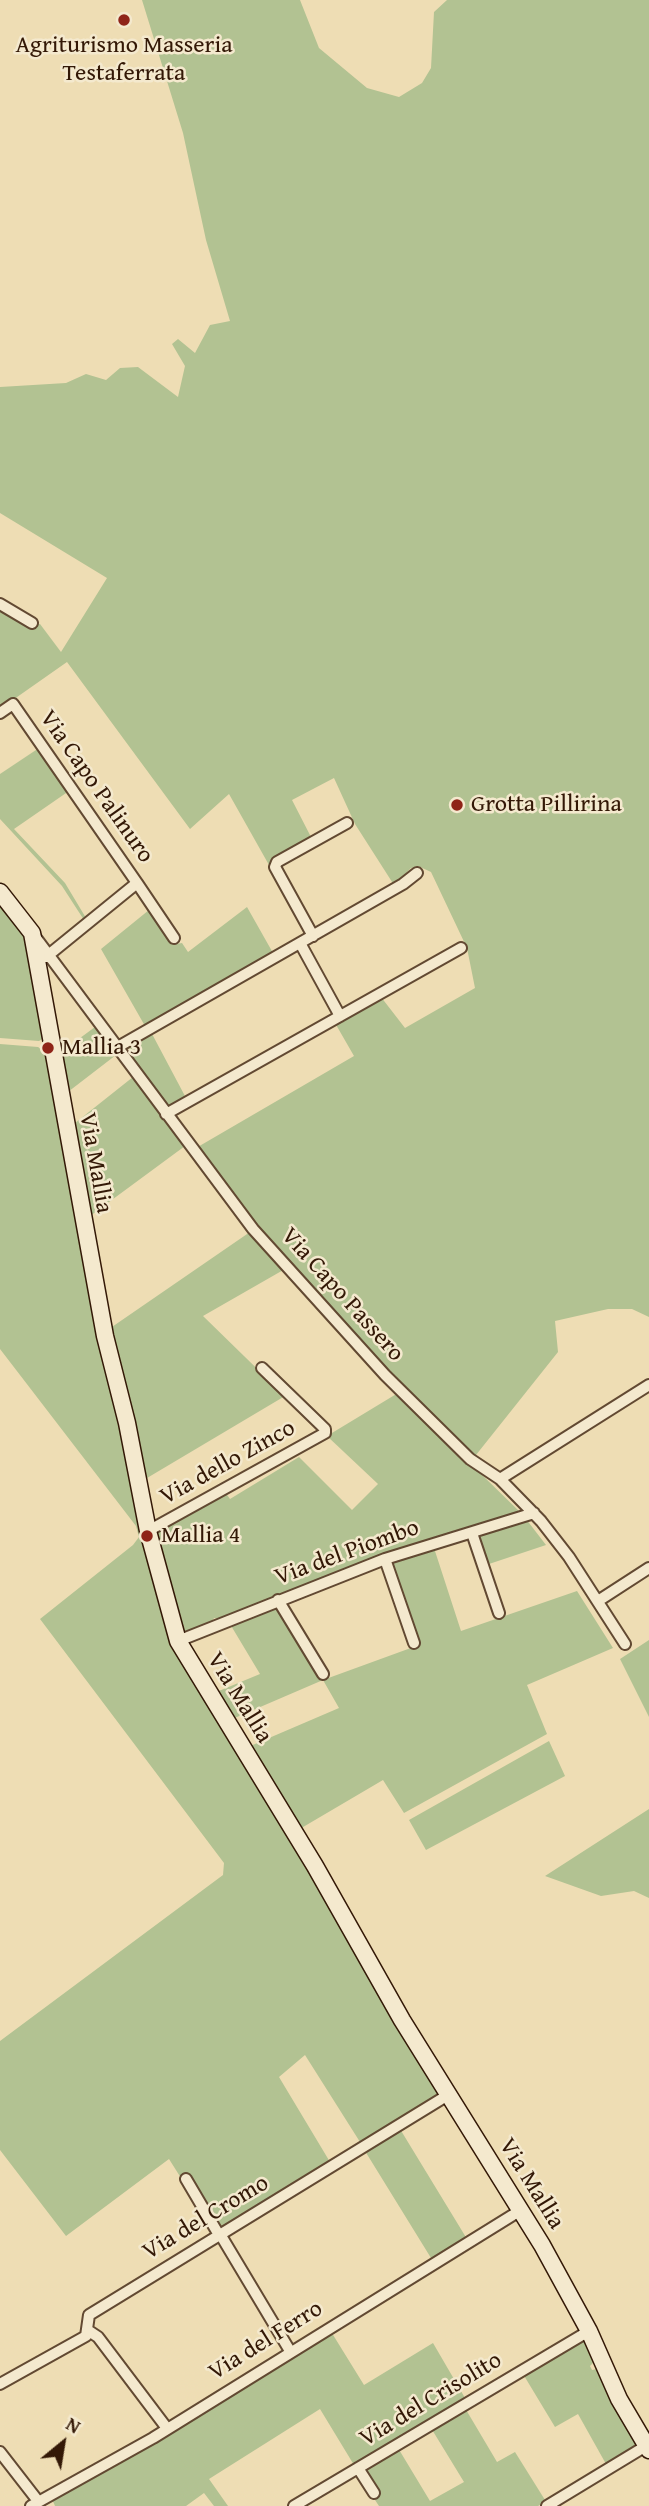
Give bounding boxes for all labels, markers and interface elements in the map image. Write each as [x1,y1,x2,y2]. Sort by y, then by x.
marker: Agriturismo Masseria Testaferrata [116,12,132,28]
place label: Agriturismo Masseria Testaferrata [15,32,233,88]
street label: Via Capo Palinuro [33,705,159,869]
place label: Grotta Pillirina [471,791,622,819]
marker: Grotta Pillirina [449,797,465,813]
place label: Mallia 3 [62,1034,141,1062]
marker: Mallia 3 [40,1040,56,1056]
street label: Via Mallia [72,1110,118,1216]
street label: Via Capo Passero [274,1222,410,1368]
street label: Via dello Zinco [155,1414,301,1512]
street label: Via del Piombo [271,1514,423,1592]
place label: Mallia 4 [161,1522,240,1550]
marker: Mallia 4 [139,1528,155,1544]
street label: Via Mallia [200,1647,278,1749]
street label: Via Mallia [492,2133,570,2235]
street label: Via del Cromo [138,2169,274,2267]
street label: Via del Ferro [204,2295,328,2387]
street label: Via del Crisolito [355,2346,507,2454]
north arrow [28,2408,98,2478]
text: N [61,2410,86,2440]

